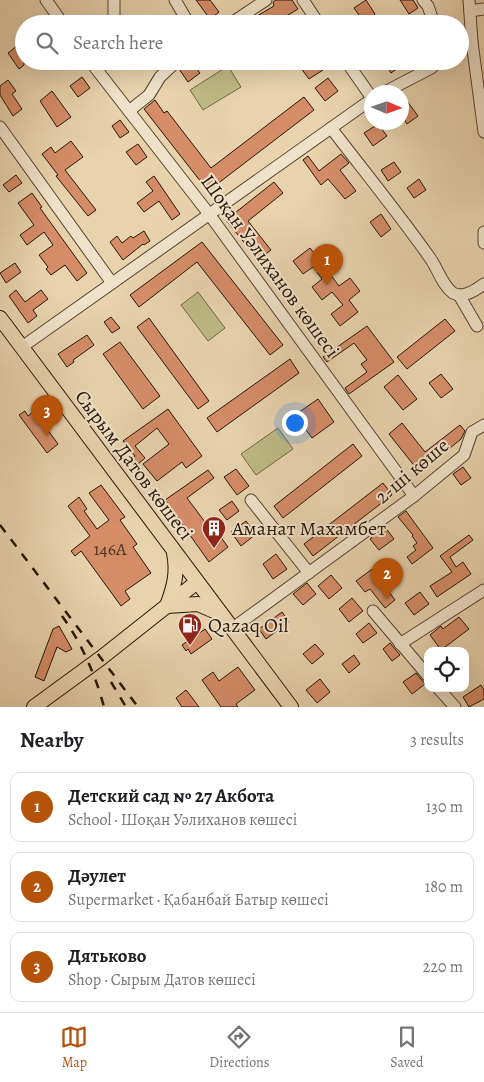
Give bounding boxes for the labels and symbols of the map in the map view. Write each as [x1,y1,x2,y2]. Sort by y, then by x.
north arrow [364,85,409,130]
street label: Шоқан Уәлиханов көшесі [194,169,346,363]
pin: 1 [311,244,343,285]
street label: Сырым Датов көшесі [69,385,199,545]
pin: 3 [31,395,63,436]
your location [282,410,308,436]
street label: 2-ші көше [369,432,455,510]
building icon: Аманат Махамбет [201,515,227,549]
place label: Аманат Махамбет [231,515,386,542]
house number: 146А [93,537,127,561]
pin: 2 [371,558,403,599]
fuel station icon: Qazaq Oil [177,612,203,646]
place label: Qazaq Oil [208,612,289,639]

